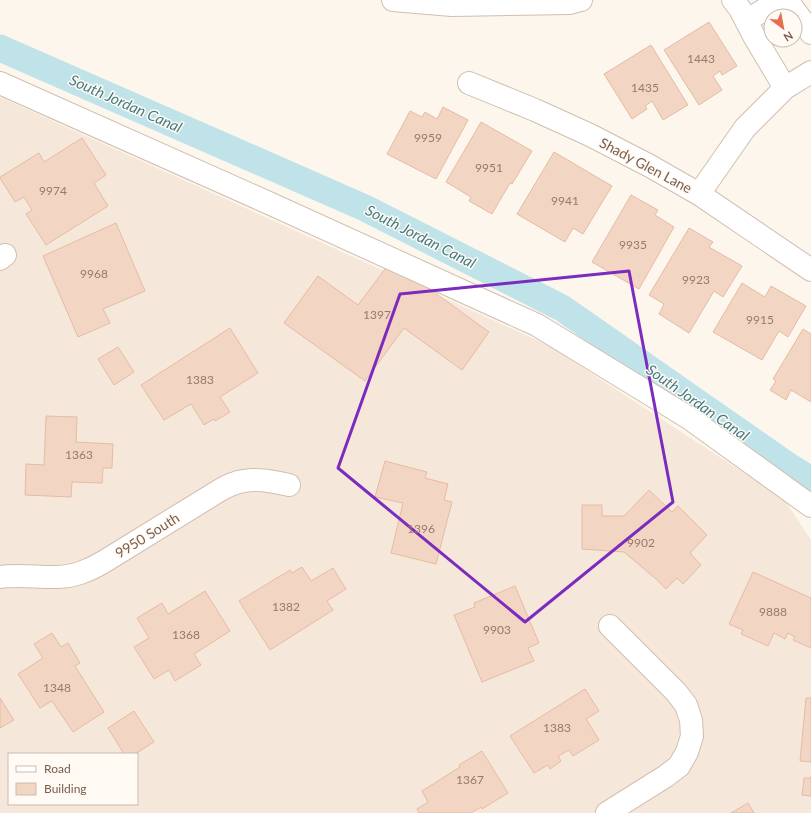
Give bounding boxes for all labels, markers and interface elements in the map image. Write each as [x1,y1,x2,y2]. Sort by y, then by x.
north arrow [763,8,803,48]
text: N [782,29,796,45]
house number: 1443 [687,51,715,66]
water label: South Jordan Canal [67,70,186,136]
house number: 1435 [631,80,659,95]
house number: 9959 [414,130,442,145]
street label: Shady Glen Lane [597,134,695,196]
house number: 9951 [475,160,503,175]
house number: 9974 [39,183,67,198]
house number: 9941 [551,193,579,208]
water label: South Jordan Canal [363,200,480,272]
house number: 9935 [619,237,647,252]
house number: 9968 [80,266,108,281]
house number: 9923 [682,272,710,287]
house number: 1397 [363,307,391,322]
house number: 9915 [746,312,774,327]
water label: South Jordan Canal [643,360,753,444]
house number: 1383 [186,372,214,387]
house number: 1363 [65,447,93,462]
street label: 9950 South [112,509,182,561]
house number: 1396 [407,521,435,536]
house number: 9902 [627,535,655,550]
house number: 1382 [272,599,300,614]
house number: 9888 [759,604,787,619]
house number: 9903 [483,622,511,637]
house number: 1368 [172,627,200,642]
house number: 1348 [43,680,71,695]
house number: 1383 [543,720,571,735]
legend [8,753,138,805]
text: Road [44,761,71,776]
house number: 1367 [456,772,484,787]
text: Building [44,781,87,796]

